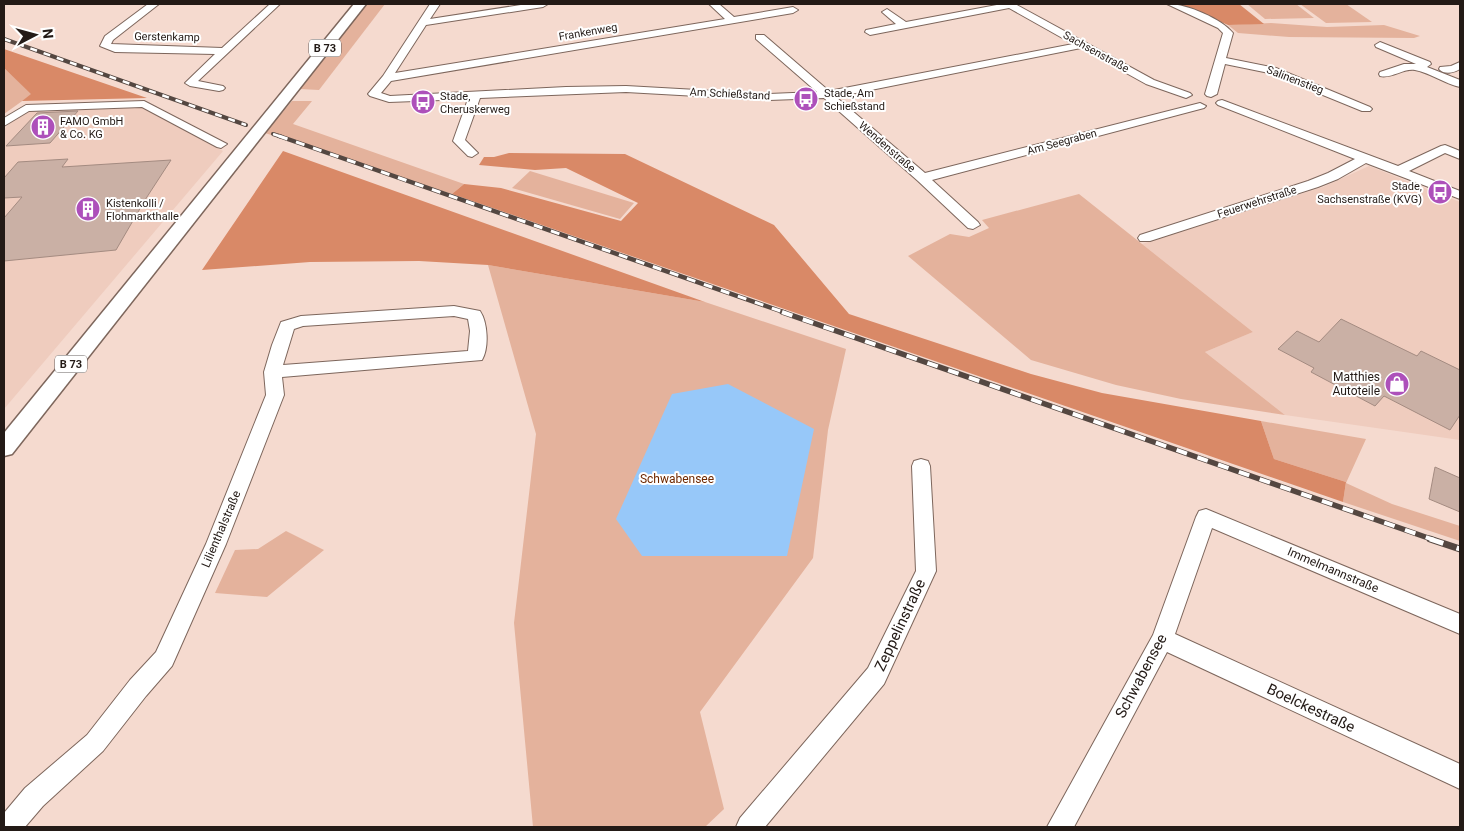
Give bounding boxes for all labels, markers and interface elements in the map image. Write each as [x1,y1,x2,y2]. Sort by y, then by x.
north arrow [10,10,60,60]
street label: Frankenweg [558,20,618,44]
text: N [39,28,56,39]
street label: Sachsenstraße [1061,29,1131,75]
street label: Gerstenkamp [134,30,200,44]
road number: B 73 [309,40,341,56]
street label: Salinenstieg [1265,63,1325,97]
street label: Am Schießstand [689,85,771,103]
bus stop icon: Stade, Am Schießstand [793,86,819,112]
place label: Stade, Am Schießstand [824,87,885,113]
bus stop icon: Stade, Cheruskerweg [410,89,436,115]
place label: Stade, Cheruskerweg [440,90,510,116]
building icon: FAMO GmbH & Co. KG [30,114,56,140]
place label: FAMO GmbH & Co. KG [60,115,123,141]
street label: Wendenstraße [856,119,918,175]
street label: Am Seegraben [1026,126,1098,158]
bus stop icon: Stade, Sachsenstraße (KVG) [1427,179,1453,205]
place label: Stade, Sachsenstraße (KVG) [1317,180,1422,206]
street label: Feuerwehrstraße [1216,183,1298,221]
building icon: Kistenkolli / Flohmarkthalle [75,196,101,222]
place label: Kistenkolli / Flohmarkthalle [106,197,179,223]
road number: B 73 [55,356,87,372]
place label: Matthies Autoteile [1332,370,1380,398]
shop icon: Matthies Autoteile [1384,371,1410,397]
park label: Schwabensee [640,472,714,486]
street label: Lilienthalstraße [199,488,243,570]
street label: Immelmannstraße [1285,544,1381,596]
street label: Zeppelinstraße [871,576,929,674]
street label: Schwabensee [1111,631,1171,721]
street label: Boelckestraße [1264,680,1358,736]

